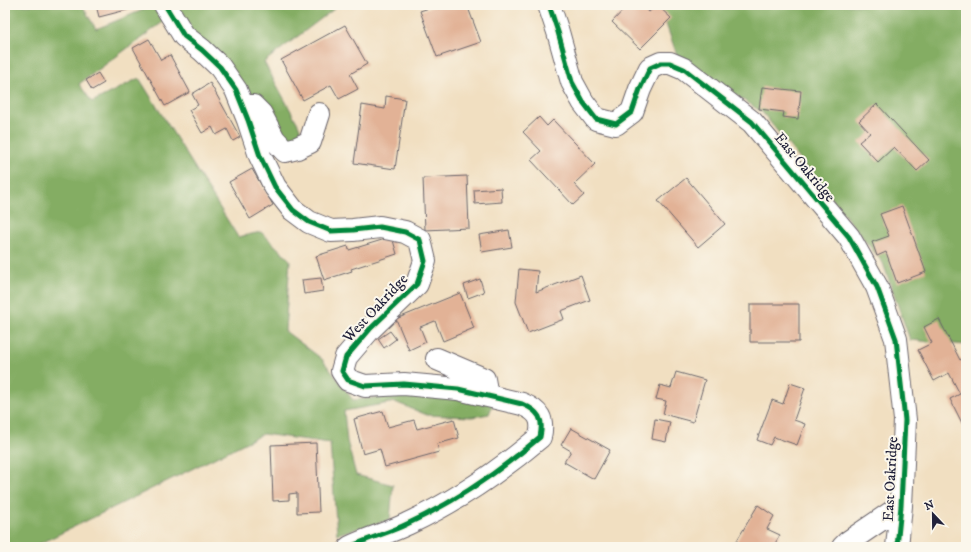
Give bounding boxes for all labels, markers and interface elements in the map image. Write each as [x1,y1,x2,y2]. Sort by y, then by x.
street label: East Oakridge [770,129,839,206]
street label: West Oakridge [338,270,412,347]
street label: East Oakridge [879,436,902,522]
north arrow [913,494,953,534]
text: N [923,497,936,514]

